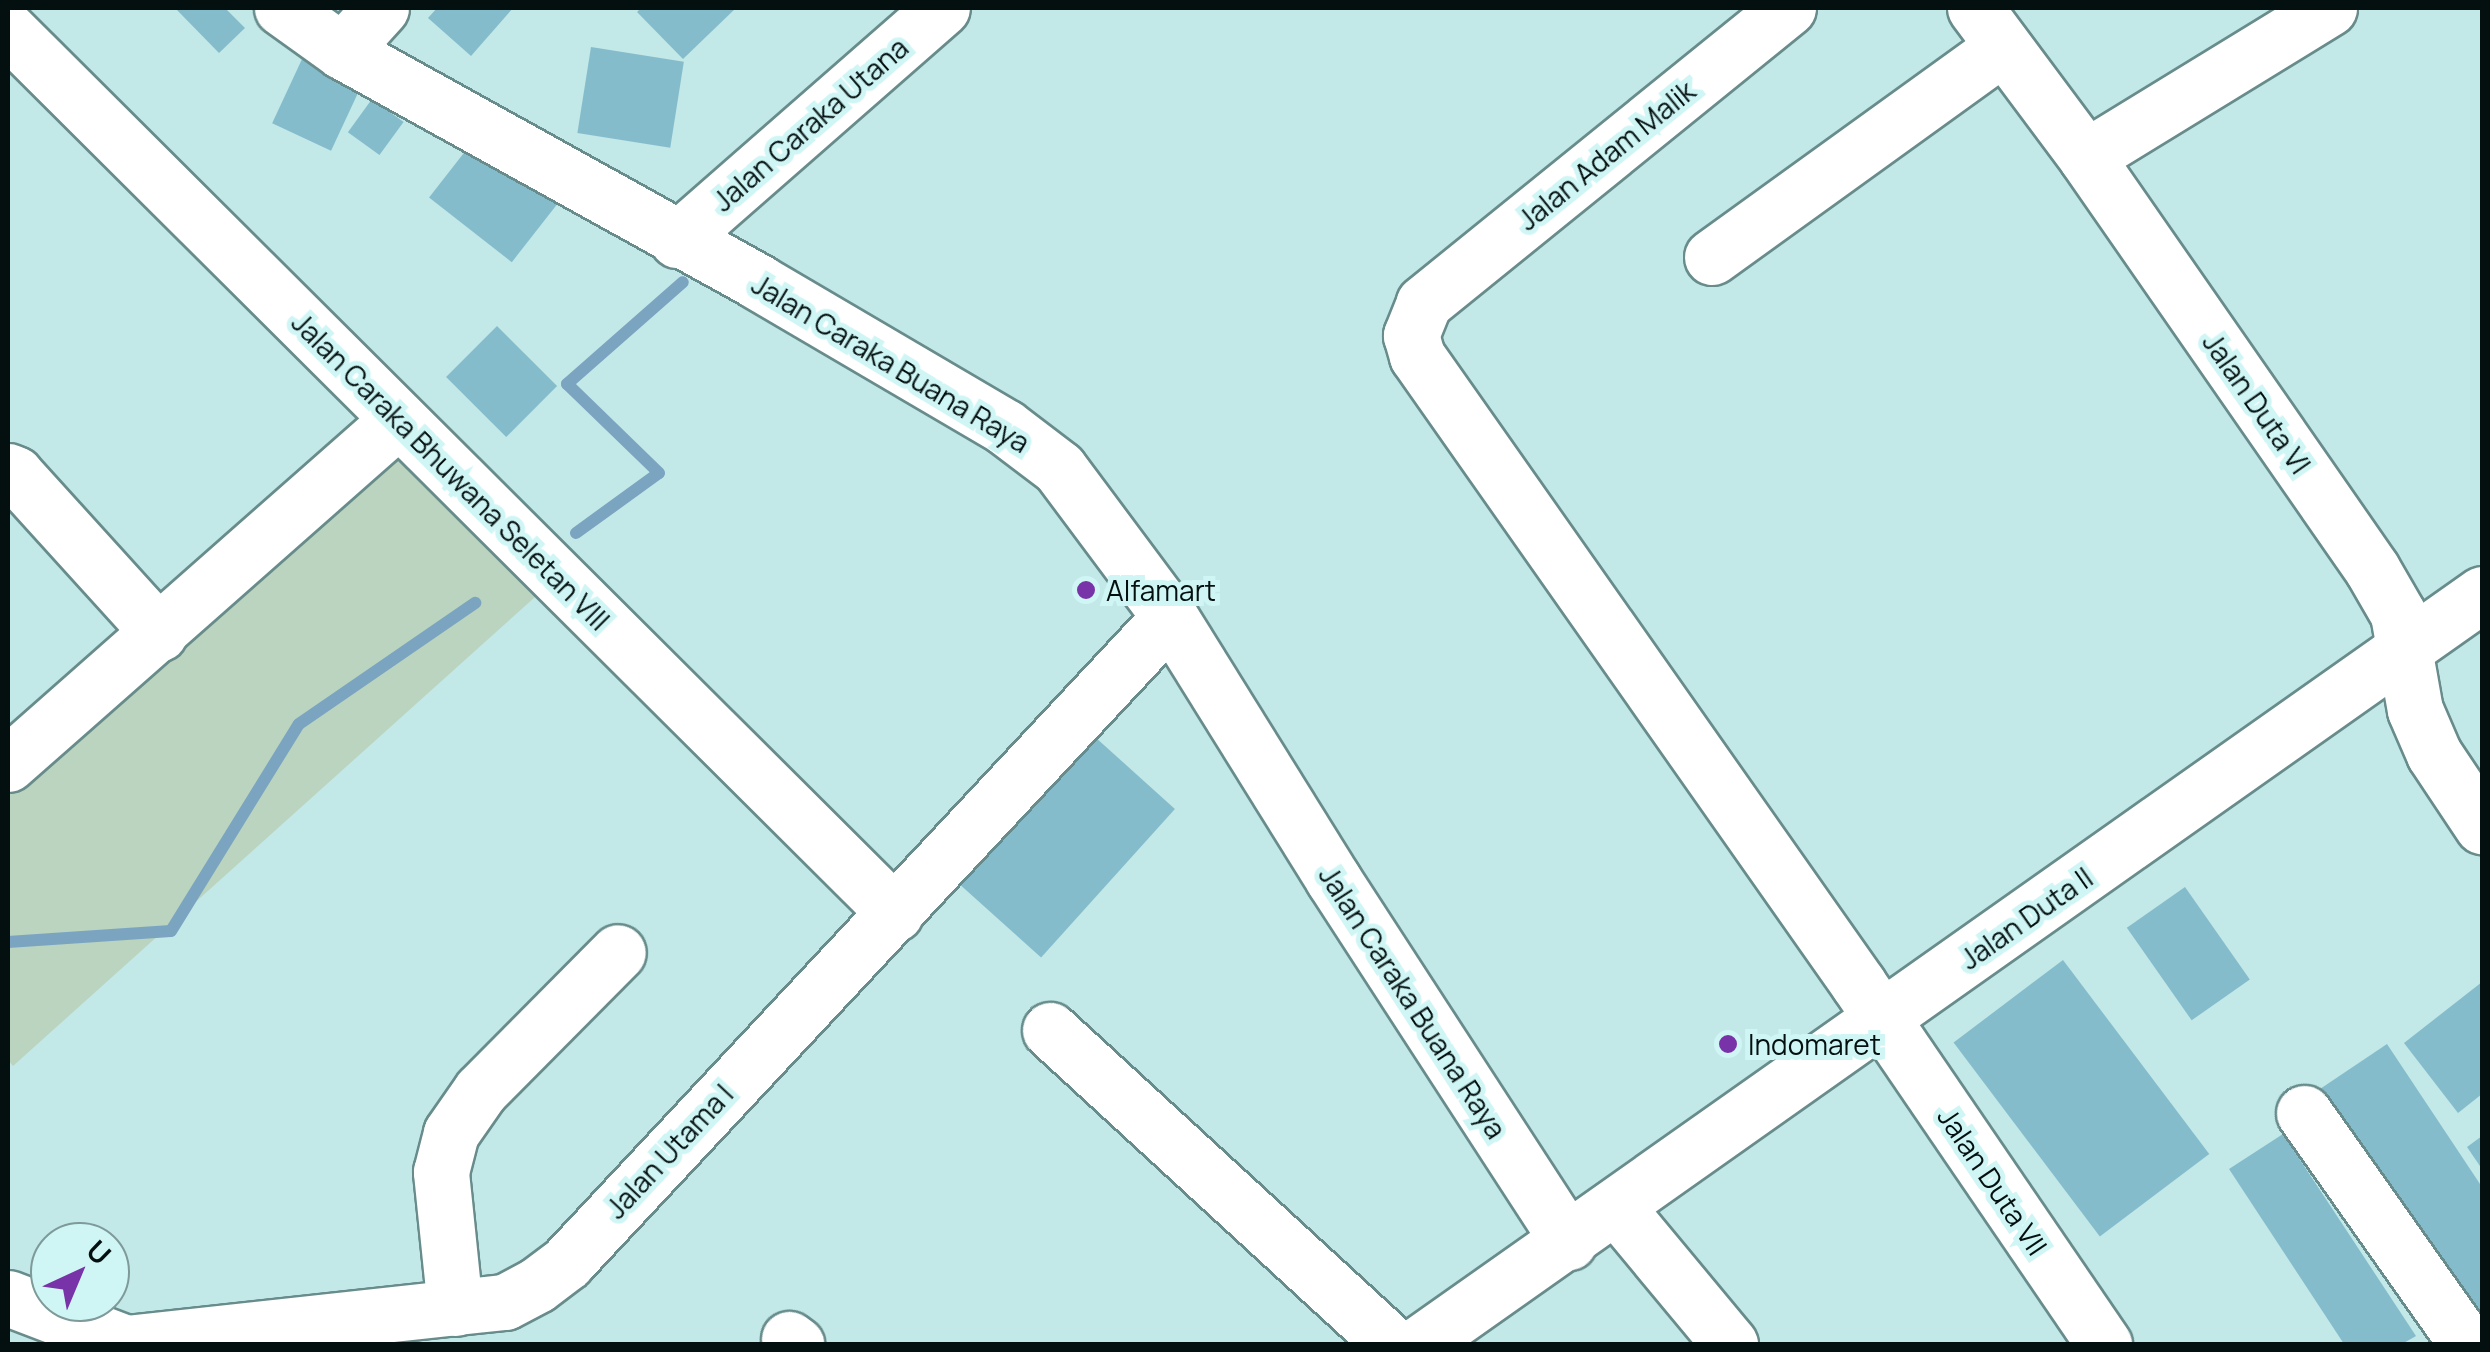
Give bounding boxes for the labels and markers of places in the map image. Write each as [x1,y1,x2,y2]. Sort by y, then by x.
place label: Alfamart [1106,573,1216,607]
marker: Alfamart [1075,579,1097,601]
place label: Indomaret [1748,1027,1881,1061]
marker: Indomaret [1717,1033,1739,1055]

